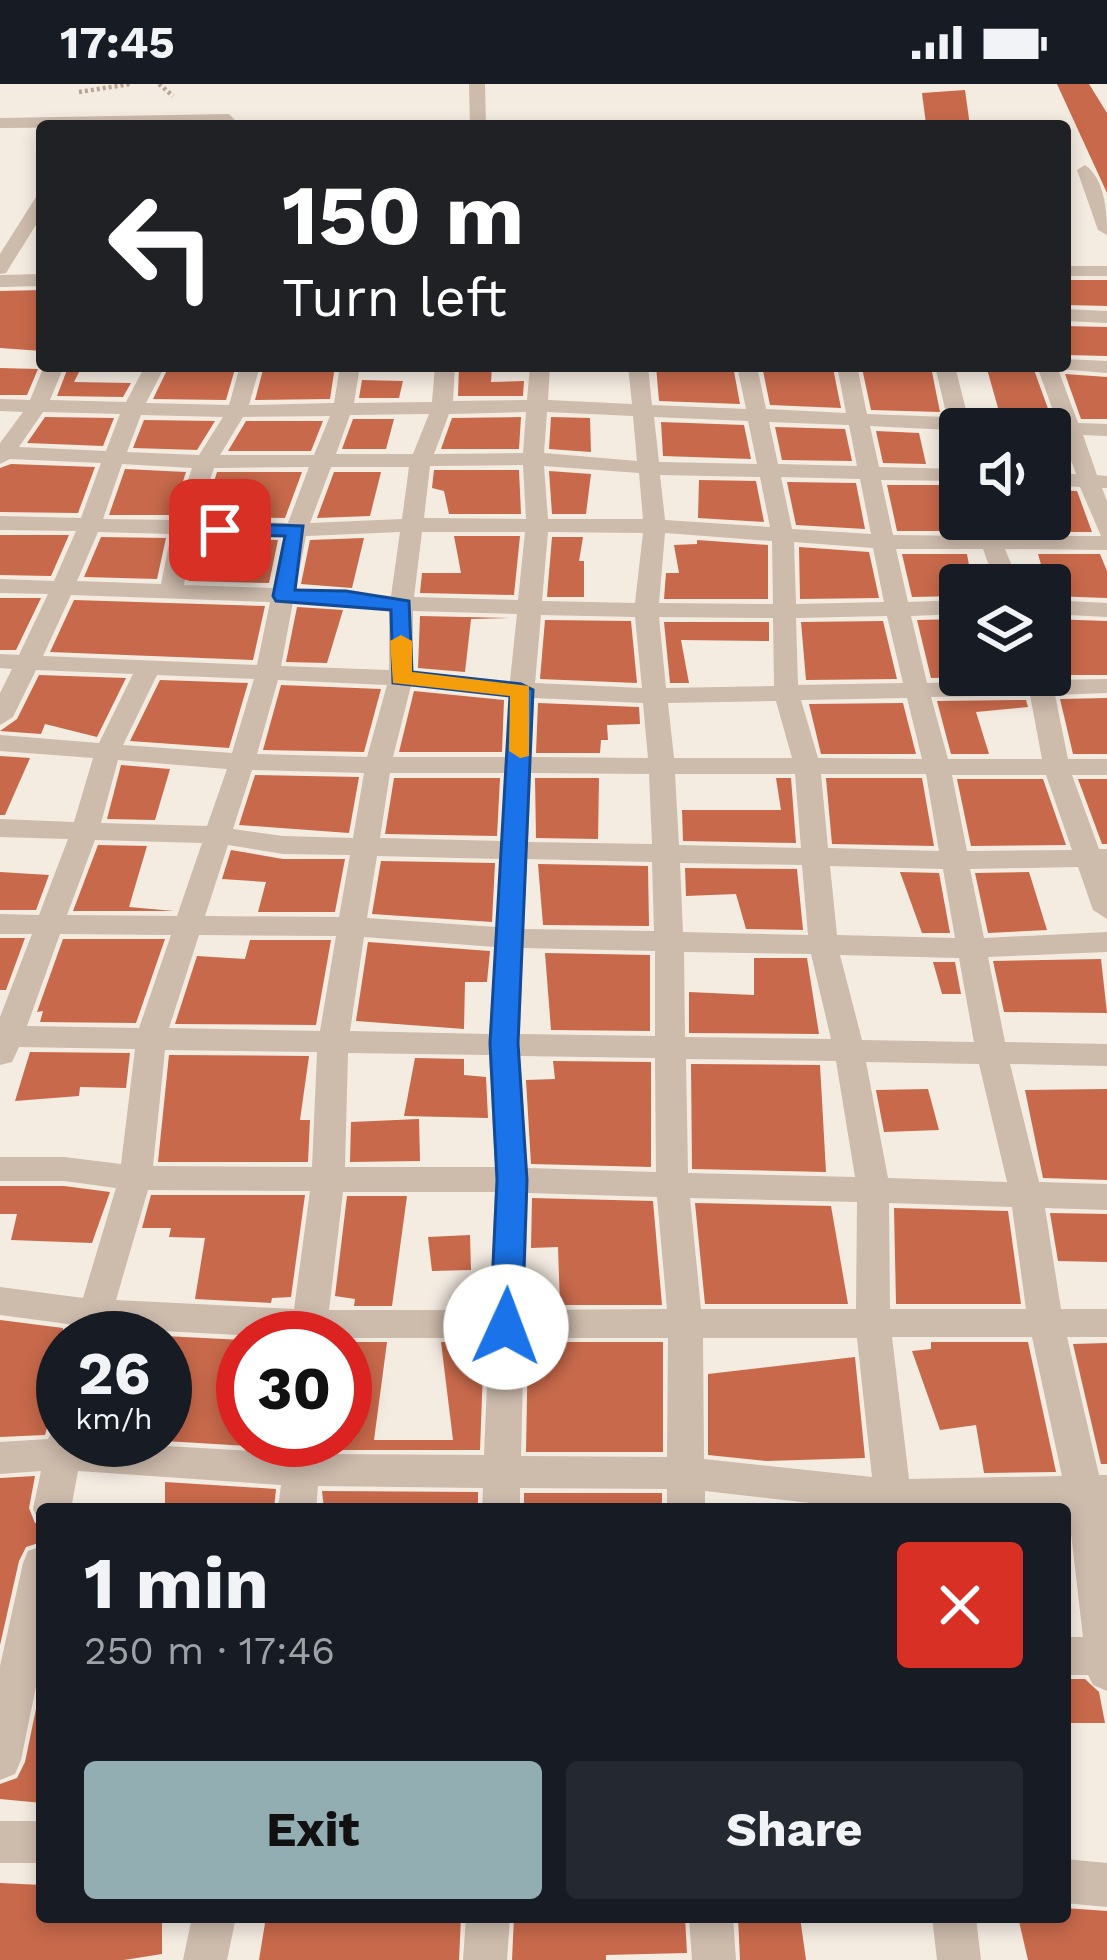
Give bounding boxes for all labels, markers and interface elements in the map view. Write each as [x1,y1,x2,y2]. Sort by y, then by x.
text: 17:45 [60,16,175,69]
text: 150 m [282,166,524,264]
icon: left [84,168,240,324]
text: Turn left [282,266,507,329]
map controls [939,408,1071,696]
button: sound [939,408,1071,540]
pin [169,479,271,581]
icon: arrive [187,497,253,563]
button: layers [939,564,1071,696]
position arrow [443,1264,569,1390]
speed limit sign: 30 [216,1311,372,1467]
text: 26 [78,1338,150,1409]
text: km/h [75,1401,153,1436]
text: 1 min [84,1541,269,1625]
button: close [897,1542,1023,1668]
text: 250 m · 17:46 [84,1628,335,1673]
button: Exit [84,1761,542,1899]
button: Share [566,1761,1023,1899]

